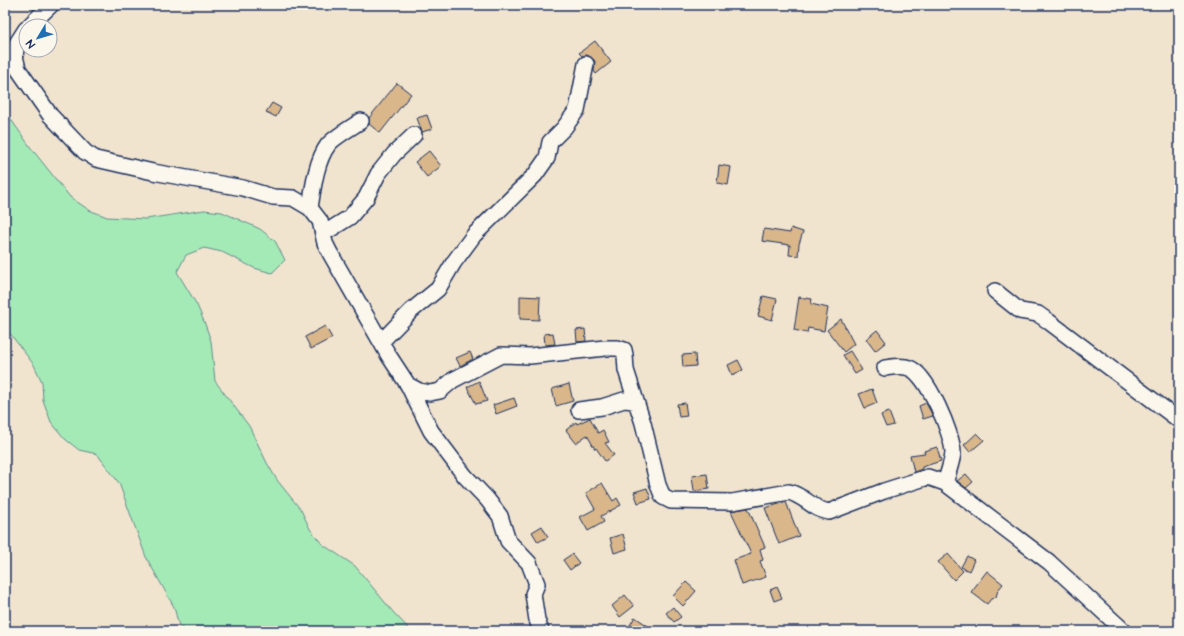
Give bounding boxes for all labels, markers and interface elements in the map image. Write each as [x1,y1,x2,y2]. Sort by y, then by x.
north arrow [18,18,58,58]
text: N [22,36,39,51]

